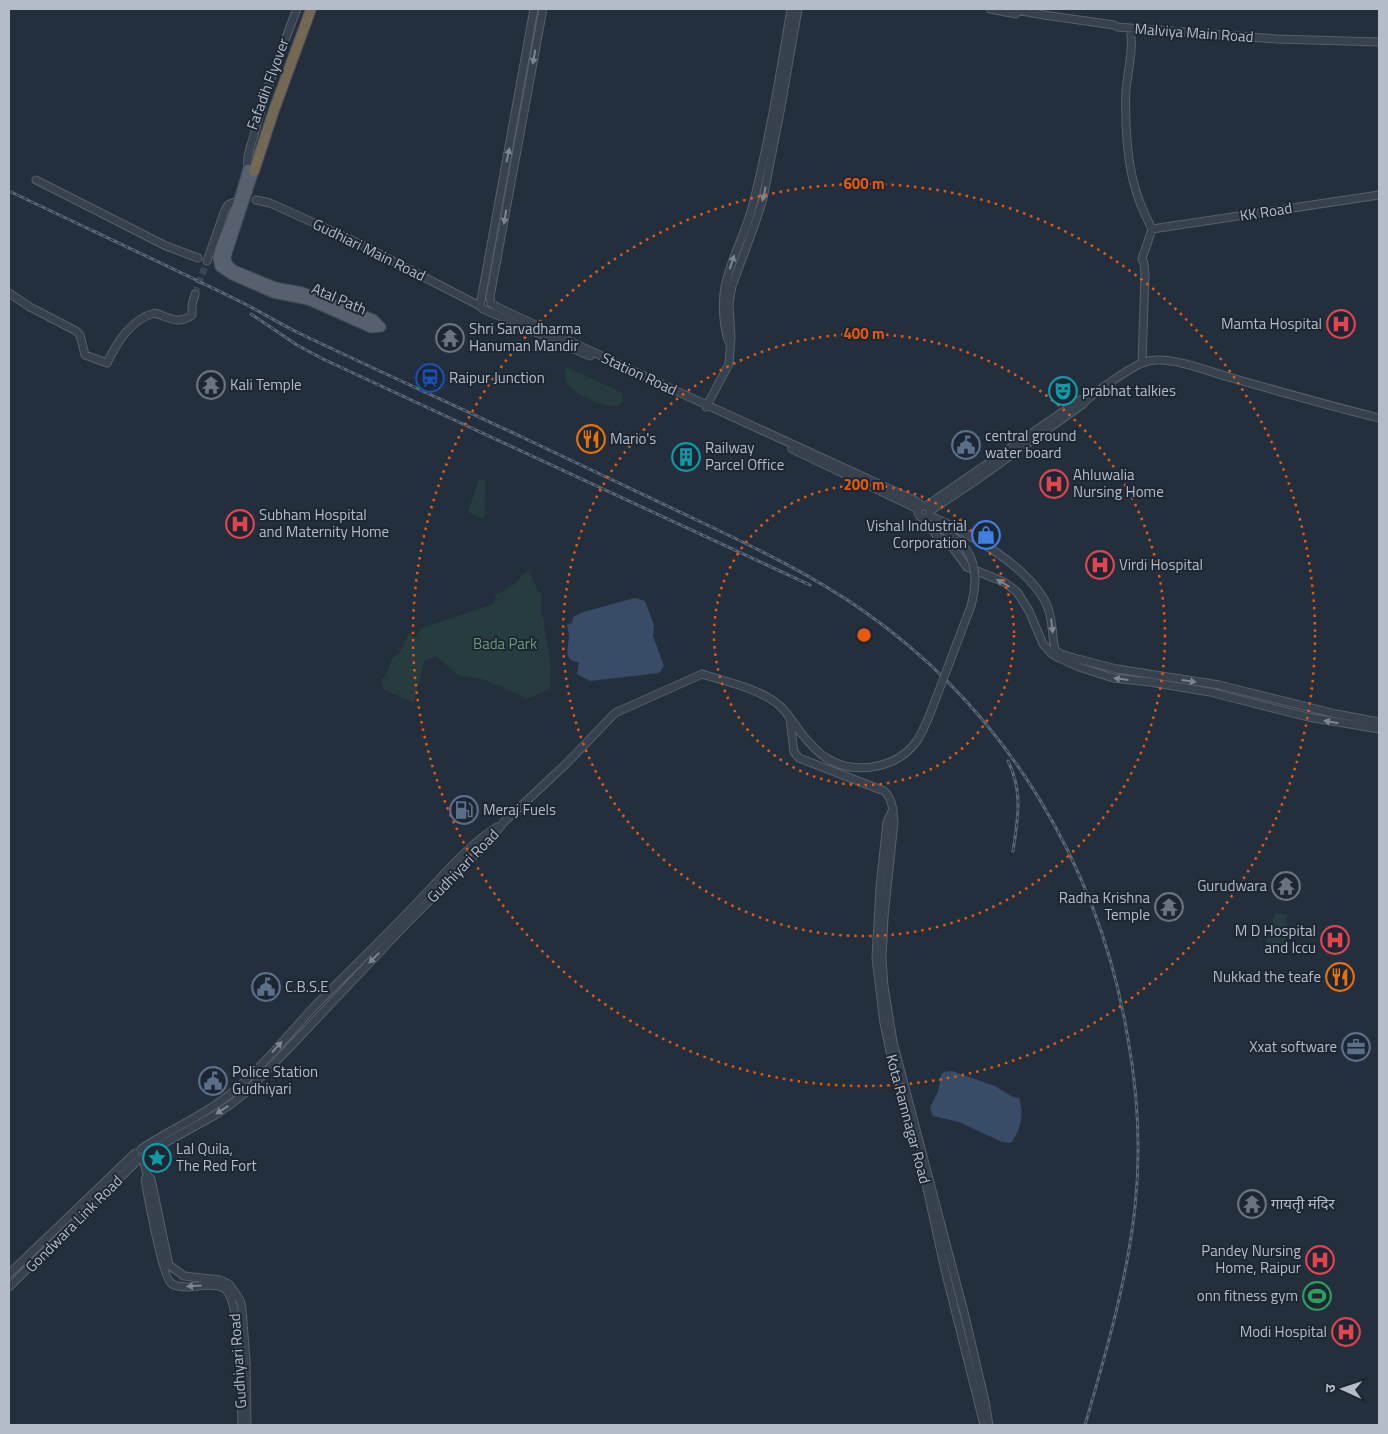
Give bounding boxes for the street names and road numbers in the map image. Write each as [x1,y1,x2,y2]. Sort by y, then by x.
street label: Malviya Main Road [1134,17,1254,48]
street label: Fafadih Flyover [240,35,295,133]
street label: KK Road [1238,196,1294,227]
street label: Gudhiari Main Road [309,212,430,287]
street label: Atal Path [308,277,370,320]
street label: Station Road [598,346,681,401]
street label: Gudhiyari Road [421,823,504,908]
street label: Kota Ramnagar Road [880,1052,937,1186]
street label: Gondwara Link Road [20,1170,128,1278]
street label: Gudhiyari Road [223,1313,252,1409]

